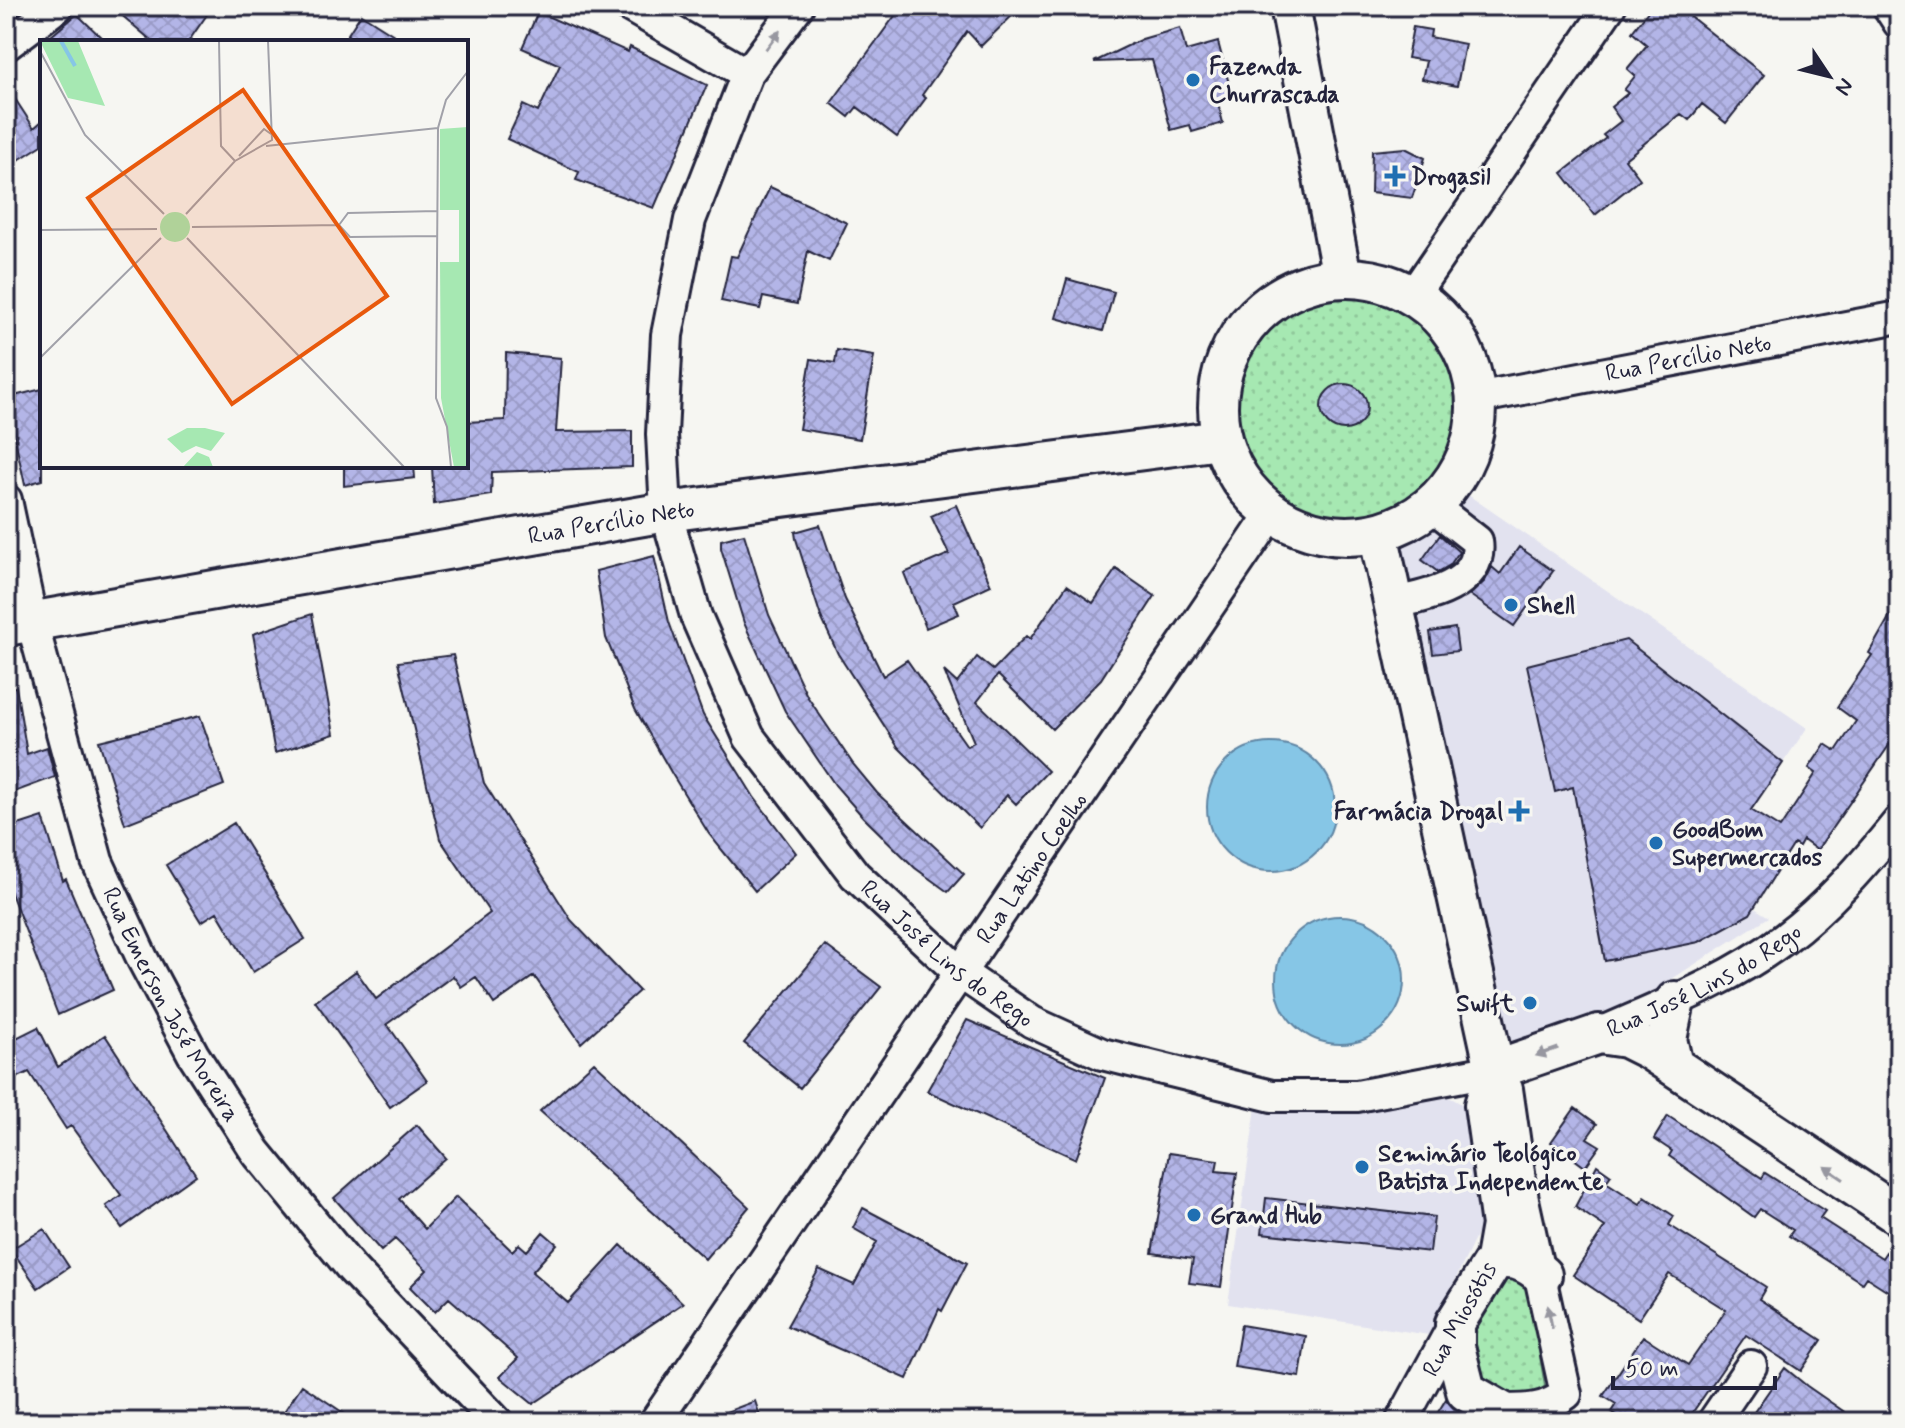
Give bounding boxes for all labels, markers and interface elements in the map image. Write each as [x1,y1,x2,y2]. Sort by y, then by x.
one-way arrow [764,30,780,50]
north arrow [1789,36,1869,116]
inset map [40,40,468,468]
place label: Fazenda Churrascada [1209,52,1340,111]
marker: Fazenda Churrascada [1184,71,1202,89]
text: N [1828,72,1859,100]
place label: Drogasil [1411,162,1491,194]
marker: Drogasil [1386,167,1404,185]
street label: Rua Percílio Neto [1603,328,1774,390]
street label: Rua Percílio Neto [526,494,696,553]
place label: Shell [1527,591,1575,622]
marker: Shell [1502,596,1520,614]
street label: Rua Latino Coelho [970,787,1095,950]
place label: Farmácia Drogal [1334,797,1503,829]
marker: Farmácia Drogal [1510,802,1528,820]
place label: GoodBom Supermercados [1672,815,1823,874]
marker: GoodBom Supermercados [1647,834,1665,852]
street label: Rua José Lins do Rego [853,874,1039,1035]
street label: Rua Emerson José Moreira [94,883,247,1128]
street label: Rua José Lins do Rego [1602,917,1809,1046]
place label: Swift [1456,989,1515,1020]
marker: Swift [1521,994,1539,1012]
one-way arrow [1535,1046,1559,1058]
place label: Seminário Teológico Batista Independente [1378,1139,1604,1198]
marker: Seminário Teológico Batista Independente [1353,1158,1371,1176]
one-way arrow [1824,1166,1845,1181]
place label: Grand Hub [1210,1201,1322,1232]
marker: Grand Hub [1185,1206,1203,1224]
street label: Rua Miosótis [1416,1256,1505,1383]
one-way arrow [1544,1304,1556,1329]
scale bar [1613,1340,1775,1390]
text: 50 m [1625,1354,1679,1385]

